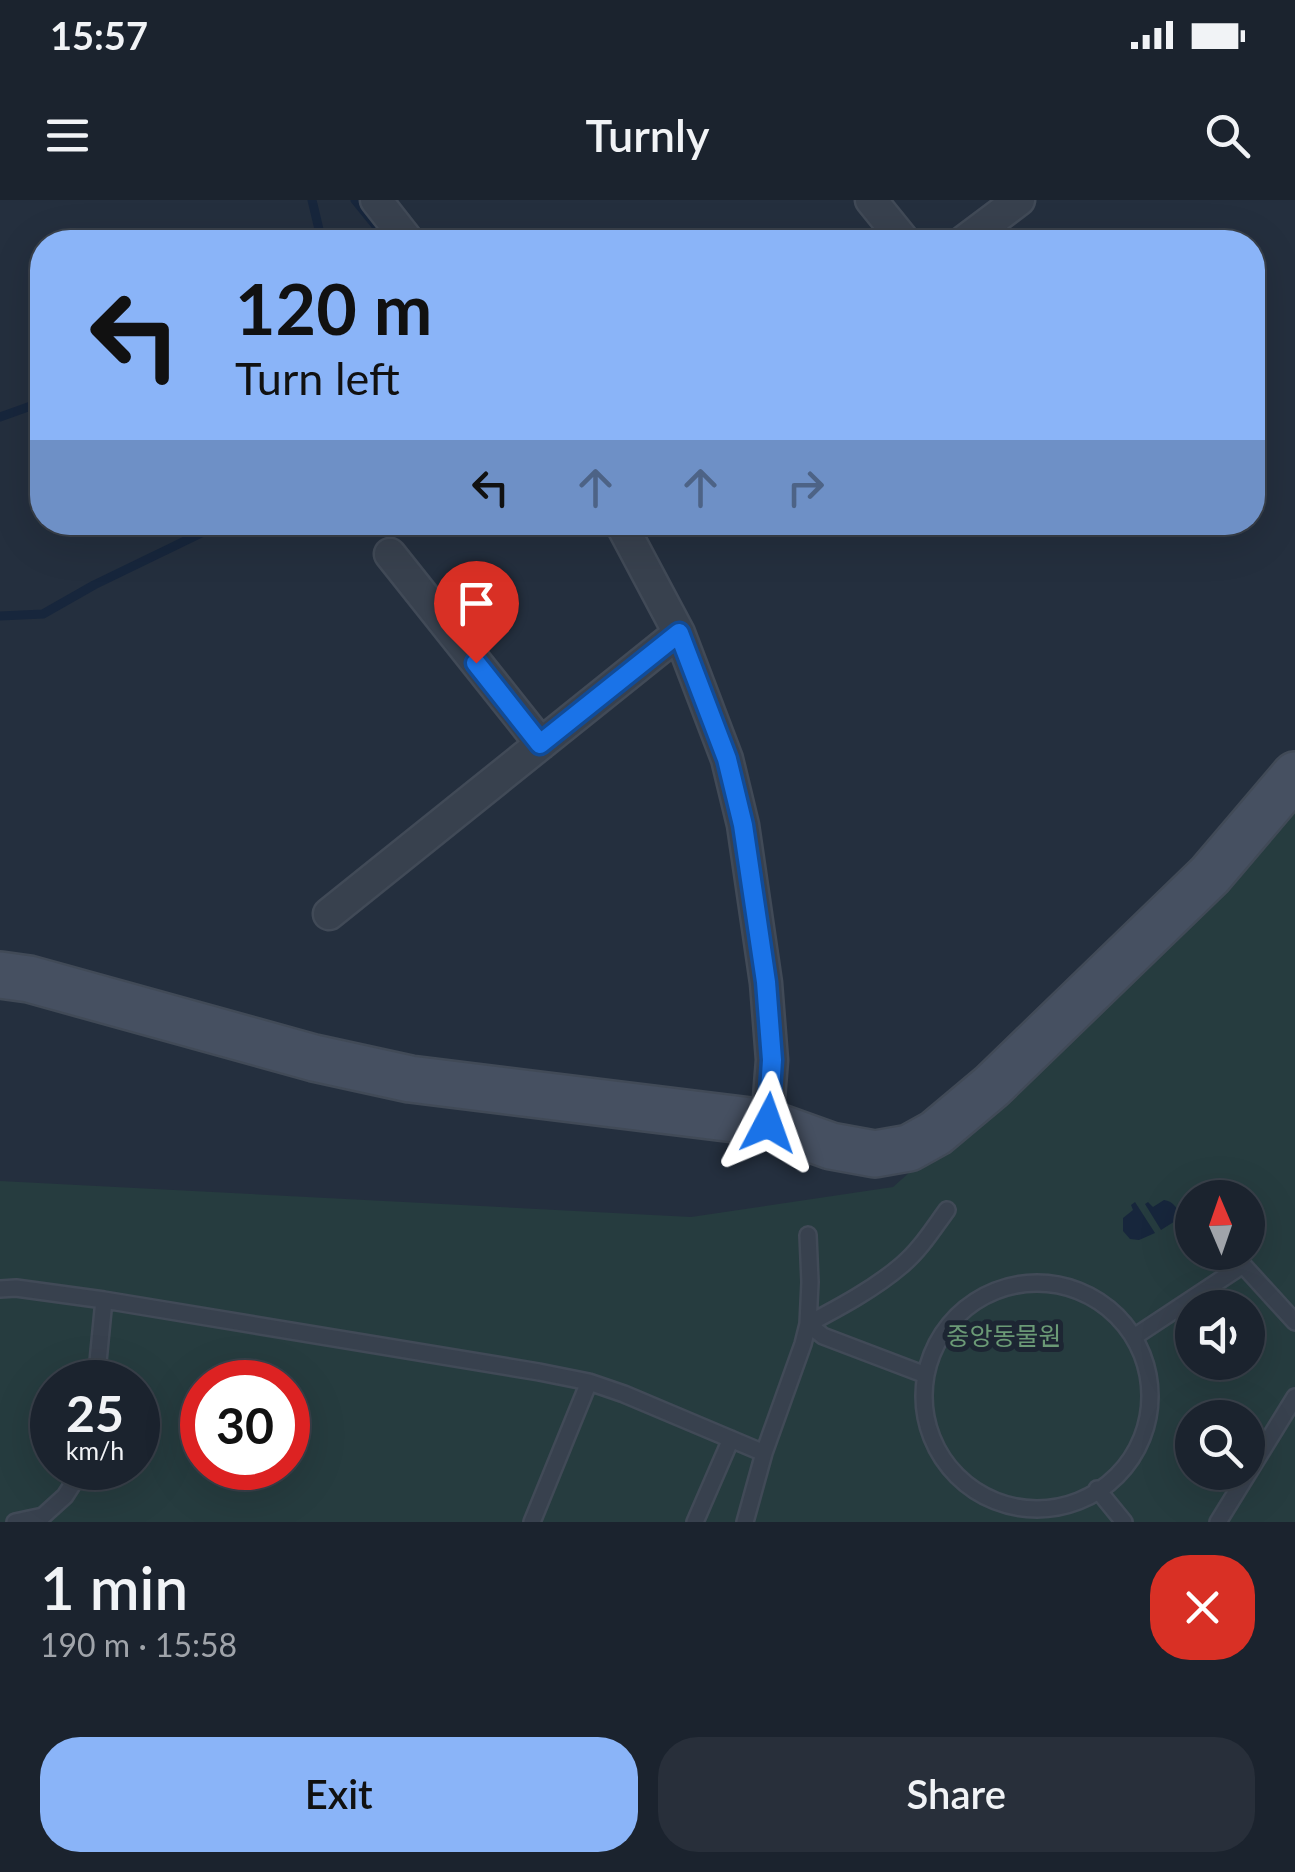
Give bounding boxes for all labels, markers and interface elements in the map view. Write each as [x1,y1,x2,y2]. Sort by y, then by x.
text: 15:57 [50,12,148,58]
icon: menu [40,108,95,163]
text: Turnly [586,108,709,162]
icon: search [1200,108,1255,163]
text: 120 m [235,266,432,350]
icon: left [70,270,200,400]
text: Turn left [235,351,400,405]
icon: left [463,460,518,515]
icon: ahead [568,460,623,515]
icon: ahead [673,460,728,515]
icon: right [778,460,833,515]
pin [434,561,519,664]
icon: arrive [449,576,504,631]
position arrow [716,1071,820,1175]
north arrow [1175,1180,1265,1270]
map controls [1175,1180,1265,1490]
button: sound [1175,1290,1265,1380]
park label: 중앙동물원 [946,1320,1062,1350]
speed limit sign: 30 [180,1360,310,1490]
text: 25 [66,1383,124,1443]
button: search [1175,1400,1265,1490]
text: km/h [66,1435,124,1465]
text: 1 min [40,1551,188,1623]
button: close [1150,1555,1255,1660]
text: 190 m · 15:58 [40,1625,237,1664]
button: Exit [40,1737,638,1852]
button: Share [658,1737,1255,1852]

